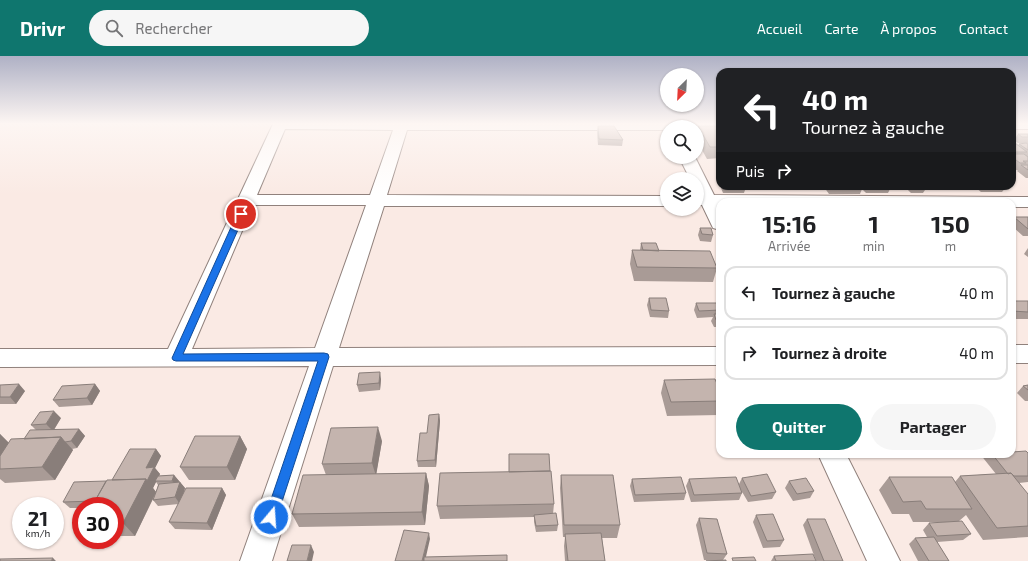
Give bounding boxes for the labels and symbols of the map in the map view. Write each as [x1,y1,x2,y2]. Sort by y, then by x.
north arrow [660,68,704,112]
pin [224,197,258,231]
position arrow [250,496,292,538]
speed limit sign: 30 [72,497,124,549]

